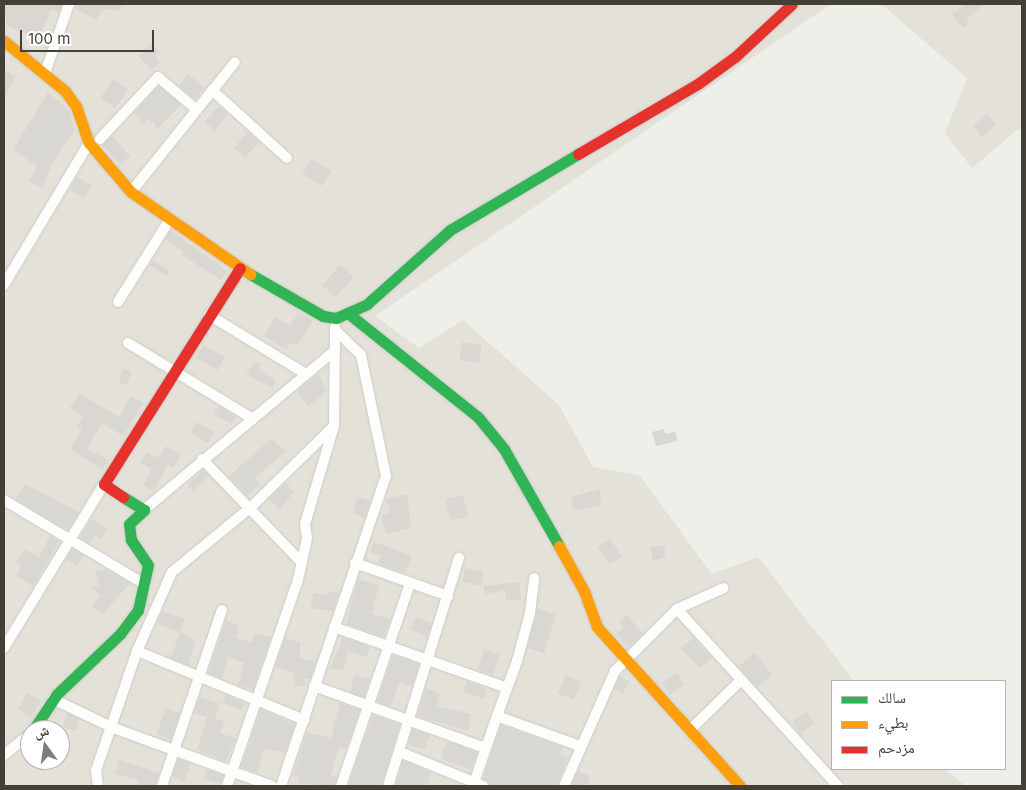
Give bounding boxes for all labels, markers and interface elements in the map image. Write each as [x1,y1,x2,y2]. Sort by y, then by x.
scale bar [22,20,156,52]
text: 100 m [28,29,70,48]
legend [831,680,1006,770]
text: سالك [878,688,906,707]
text: بطيء [878,713,908,732]
north arrow [20,720,70,770]
text: ش [32,721,51,741]
text: مزدحم [878,738,915,757]

